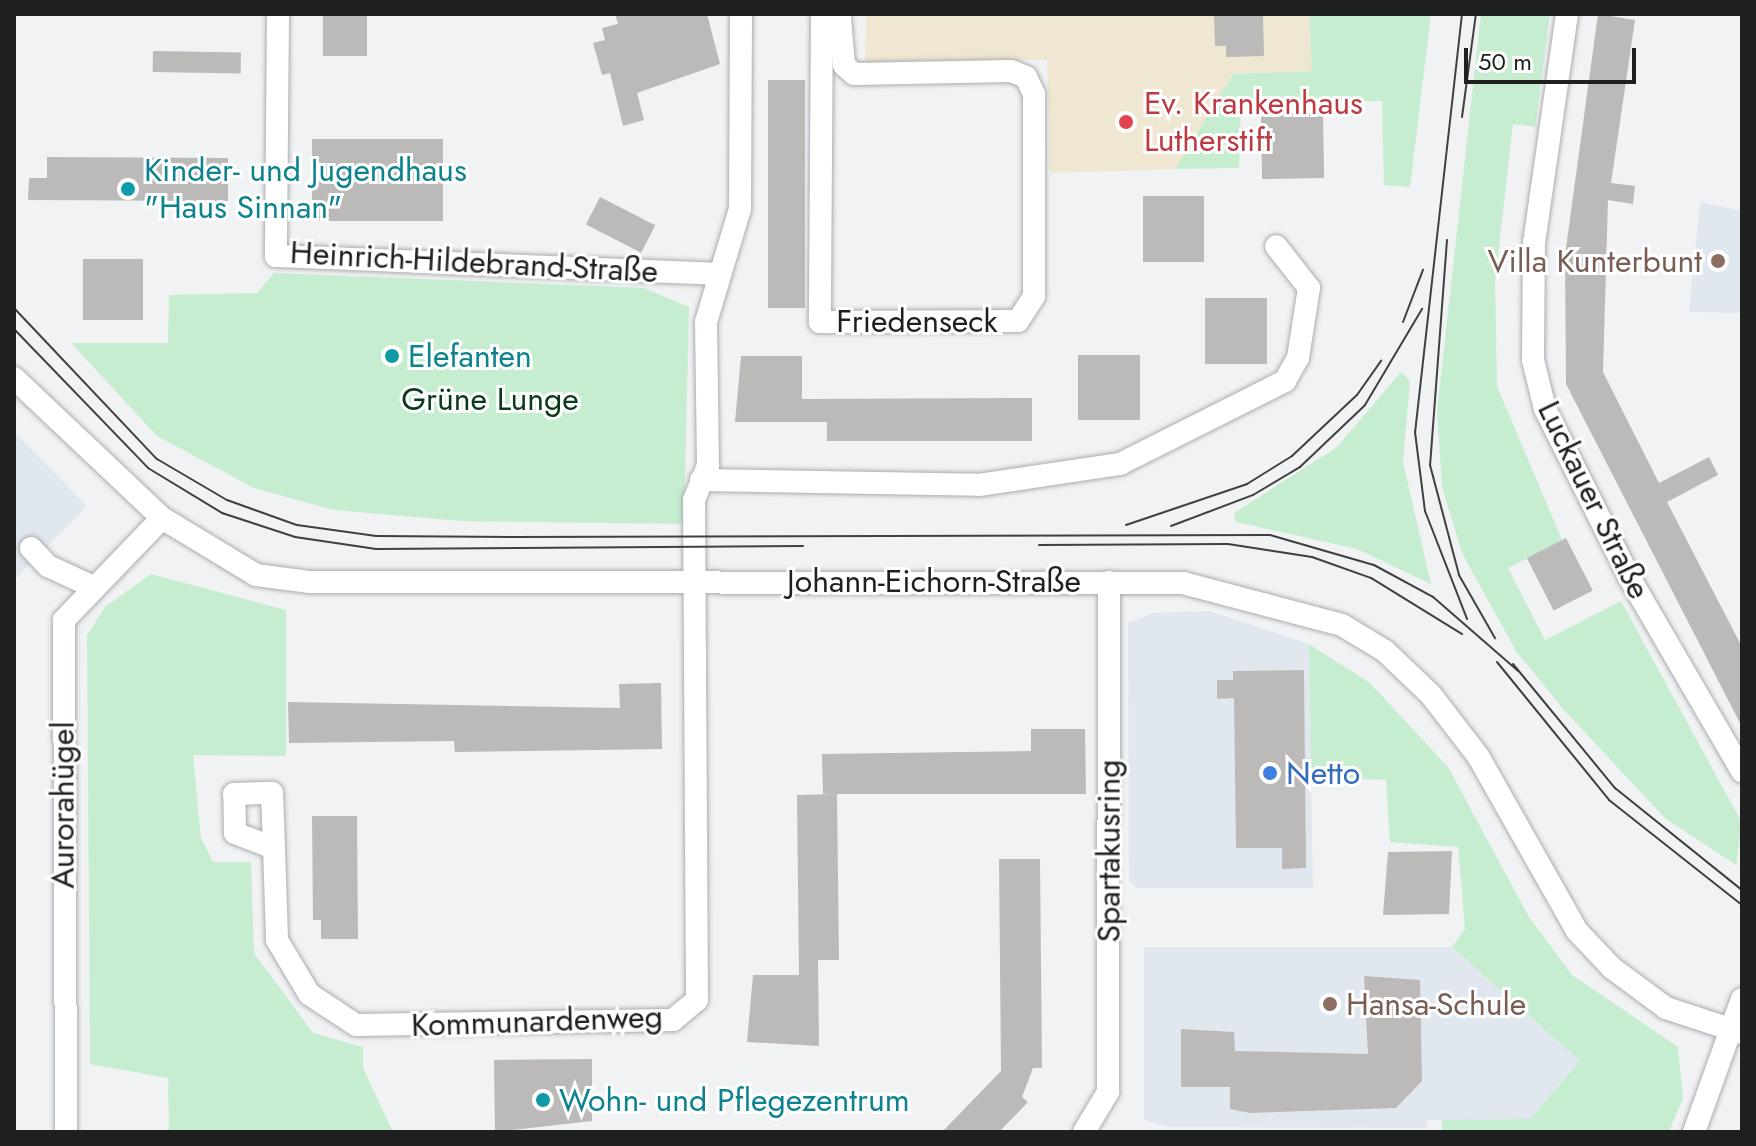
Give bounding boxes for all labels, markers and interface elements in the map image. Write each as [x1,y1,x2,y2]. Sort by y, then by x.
scale bar [1468,32,1640,82]
text: 50 m [1478,44,1532,79]
place label: Ev. Krankenhaus Lutherstift [1144,85,1363,160]
marker: Ev. Krankenhaus Lutherstift [1115,111,1137,133]
place label: Kinder- und Jugendhaus "Haus Sinnan" [144,152,467,227]
marker: Kinder- und Jugendhaus "Haus Sinnan" [119,180,137,198]
street label: Heinrich-Hildebrand-Straße [289,233,659,291]
place label: Villa Kunterbunt [1487,242,1702,280]
marker: Villa Kunterbunt [1709,252,1727,270]
street label: Friedenseck [836,302,998,340]
place label: Elefanten [408,337,532,375]
marker: Elefanten [383,347,401,365]
park label: Grüne Lunge [401,380,579,418]
street label: Luckauer Straße [1530,395,1658,605]
street label: Johann-Eichorn-Straße [787,562,1081,600]
street label: Aurorahügel [44,721,82,889]
place label: Netto [1286,754,1360,792]
street label: Spartakusring [1090,759,1128,943]
marker: Netto [1261,764,1279,782]
place label: Hansa-Schule [1346,985,1526,1023]
marker: Hansa-Schule [1321,995,1339,1013]
street label: Kommunardenweg [410,997,664,1045]
place label: Wohn- und Pflegezentrum [559,1081,910,1119]
marker: Wohn- und Pflegezentrum [534,1091,552,1109]

